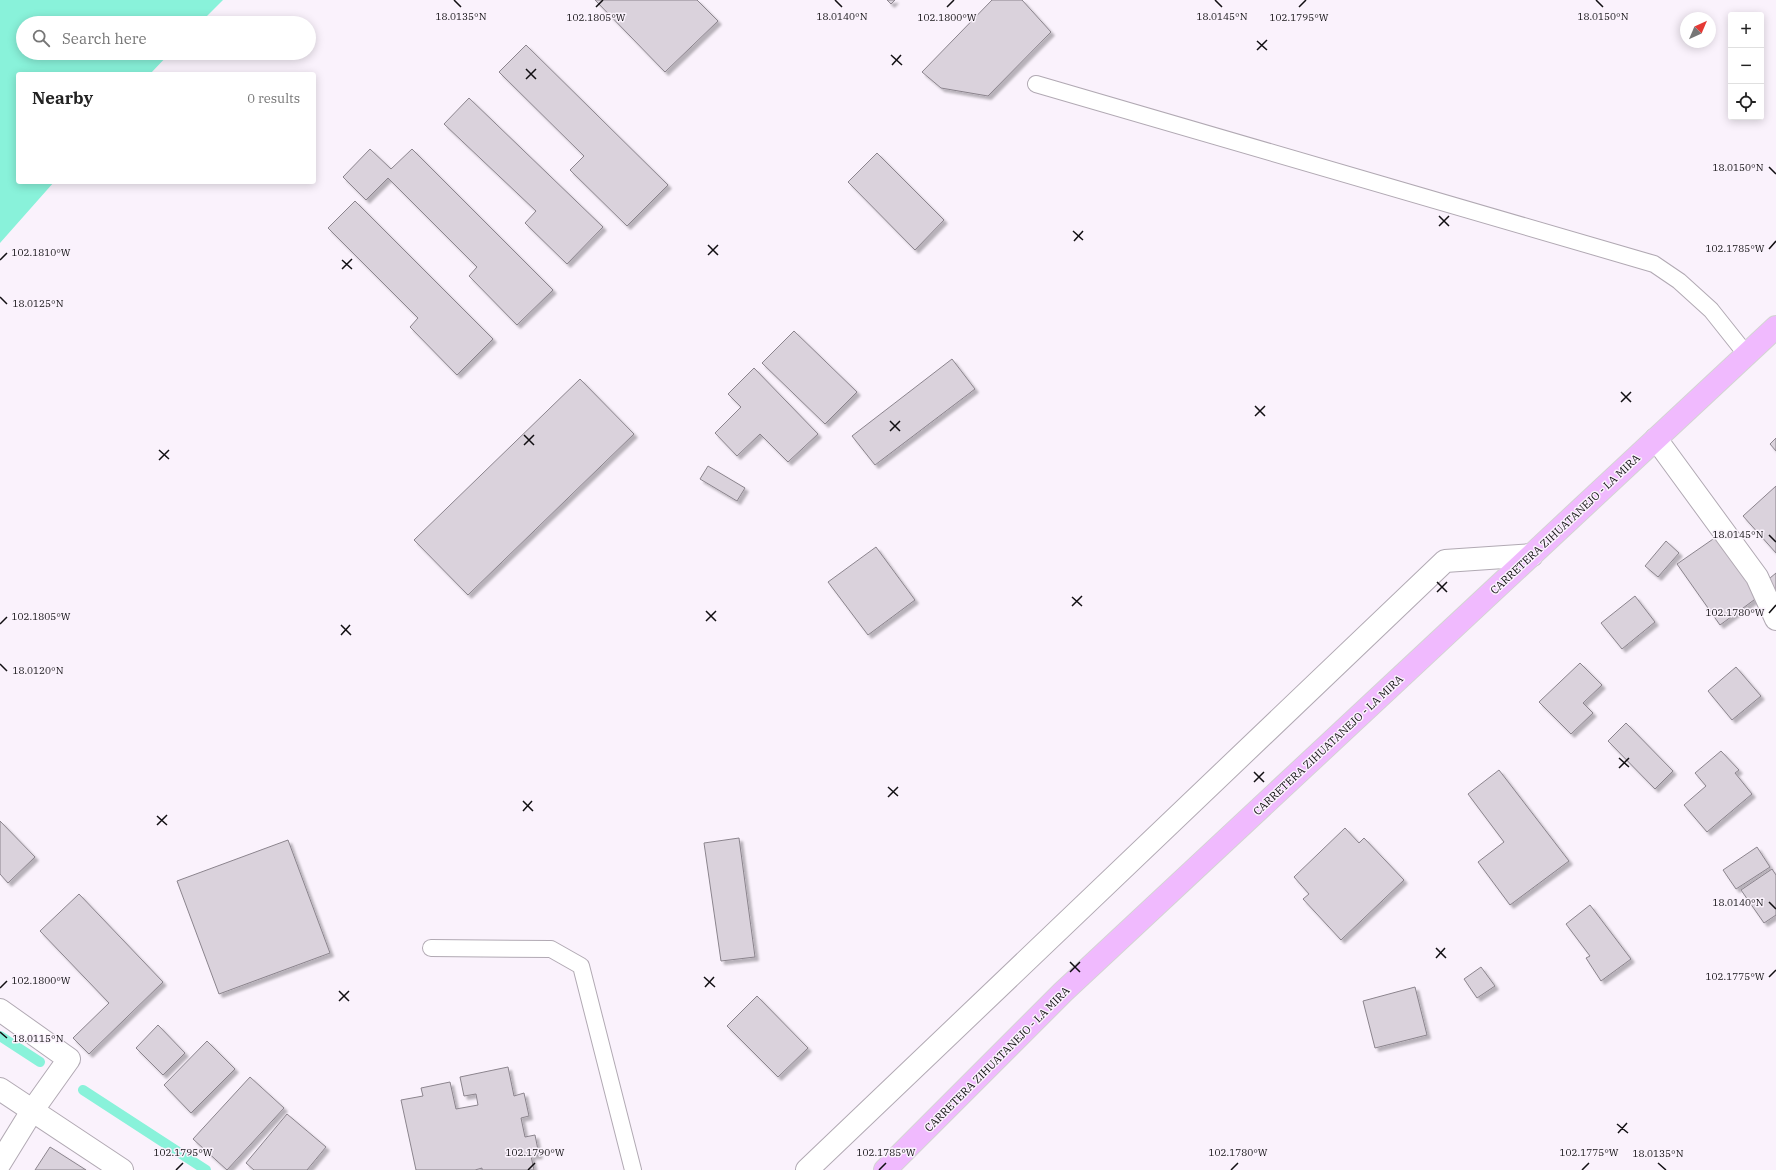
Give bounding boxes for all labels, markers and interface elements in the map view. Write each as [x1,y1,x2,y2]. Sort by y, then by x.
text: 18.0135°N [435,10,487,23]
text: 18.0140°N [816,10,868,23]
text: 18.0145°N [1196,10,1248,23]
text: 18.0150°N [1577,10,1629,23]
text: 102.1805°W [566,11,626,24]
text: 102.1800°W [917,11,977,24]
text: 102.1795°W [1269,11,1329,24]
north arrow [1680,12,1716,48]
map controls [1728,12,1764,120]
button: + [1728,12,1764,48]
search box [16,16,316,60]
icon: search [30,27,52,49]
text: Search here [62,29,147,48]
button: − [1728,48,1764,84]
button: locate [1728,84,1764,120]
text: Nearby [32,87,93,109]
text: 0 results [247,90,300,107]
text: 18.0150°N [1712,161,1764,174]
text: 102.1785°W [1705,242,1765,255]
text: 102.1810°W [11,246,71,259]
text: 18.0125°N [12,297,64,310]
street label: CARRETERA ZIHUATANEJO - LA MIRA [1487,450,1643,597]
text: 18.0145°N [1712,528,1764,541]
text: 102.1780°W [1705,606,1765,619]
text: 102.1805°W [11,610,71,623]
text: 18.0120°N [12,664,64,677]
street label: CARRETERA ZIHUATANEJO - LA MIRA [1250,671,1406,818]
text: 18.0140°N [1712,896,1764,909]
text: 102.1775°W [1705,970,1765,983]
text: 102.1800°W [11,974,71,987]
street label: CARRETERA ZIHUATANEJO - LA MIRA [921,983,1073,1135]
text: 18.0115°N [12,1032,64,1045]
text: 102.1795°W [153,1146,213,1159]
text: 102.1790°W [505,1146,565,1159]
text: 102.1785°W [856,1146,916,1159]
text: 102.1780°W [1208,1146,1268,1159]
text: 102.1775°W [1559,1146,1619,1159]
text: 18.0135°N [1632,1147,1684,1160]

